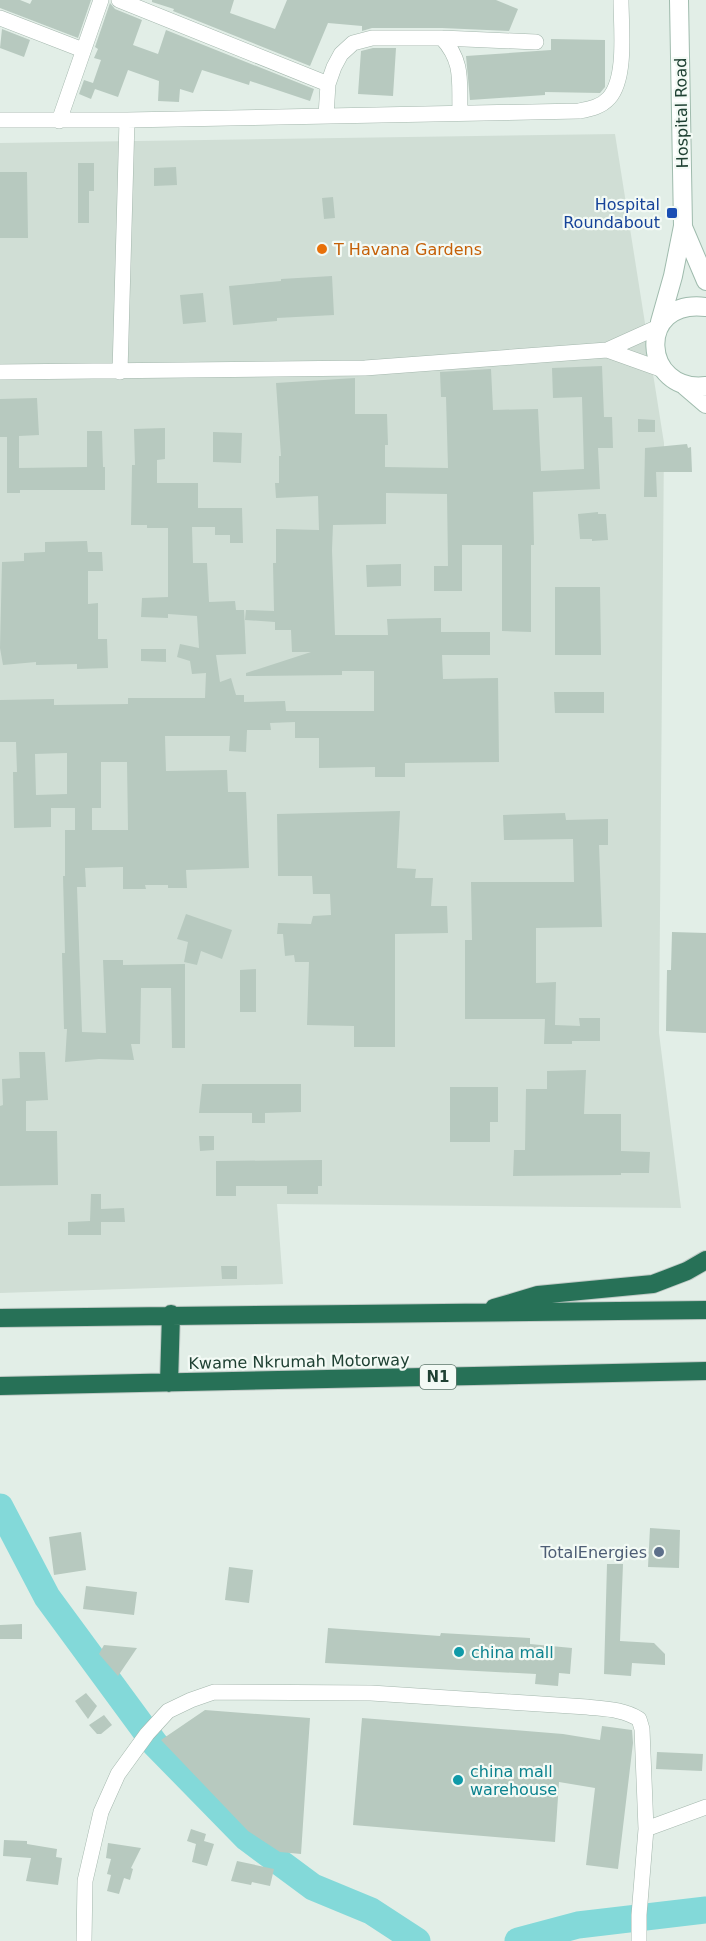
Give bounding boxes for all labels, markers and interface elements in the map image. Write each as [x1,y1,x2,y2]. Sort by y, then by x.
street label: Hospital Road [671,58,692,168]
place label: Hospital Roundabout [563,195,660,232]
marker: Hospital Roundabout [665,206,679,220]
place label: T Havana Gardens [333,240,482,259]
marker: T Havana Gardens [315,242,329,256]
street label: Kwame Nkrumah Motorway [188,1350,410,1373]
road number: N1 [420,1365,456,1389]
place label: TotalEnergies [539,1543,647,1562]
marker: TotalEnergies [652,1545,666,1559]
place label: china mall [471,1643,554,1662]
marker: china mall [452,1645,466,1659]
place label: china mall warehouse [470,1762,557,1799]
marker: china mall warehouse [451,1773,465,1787]

